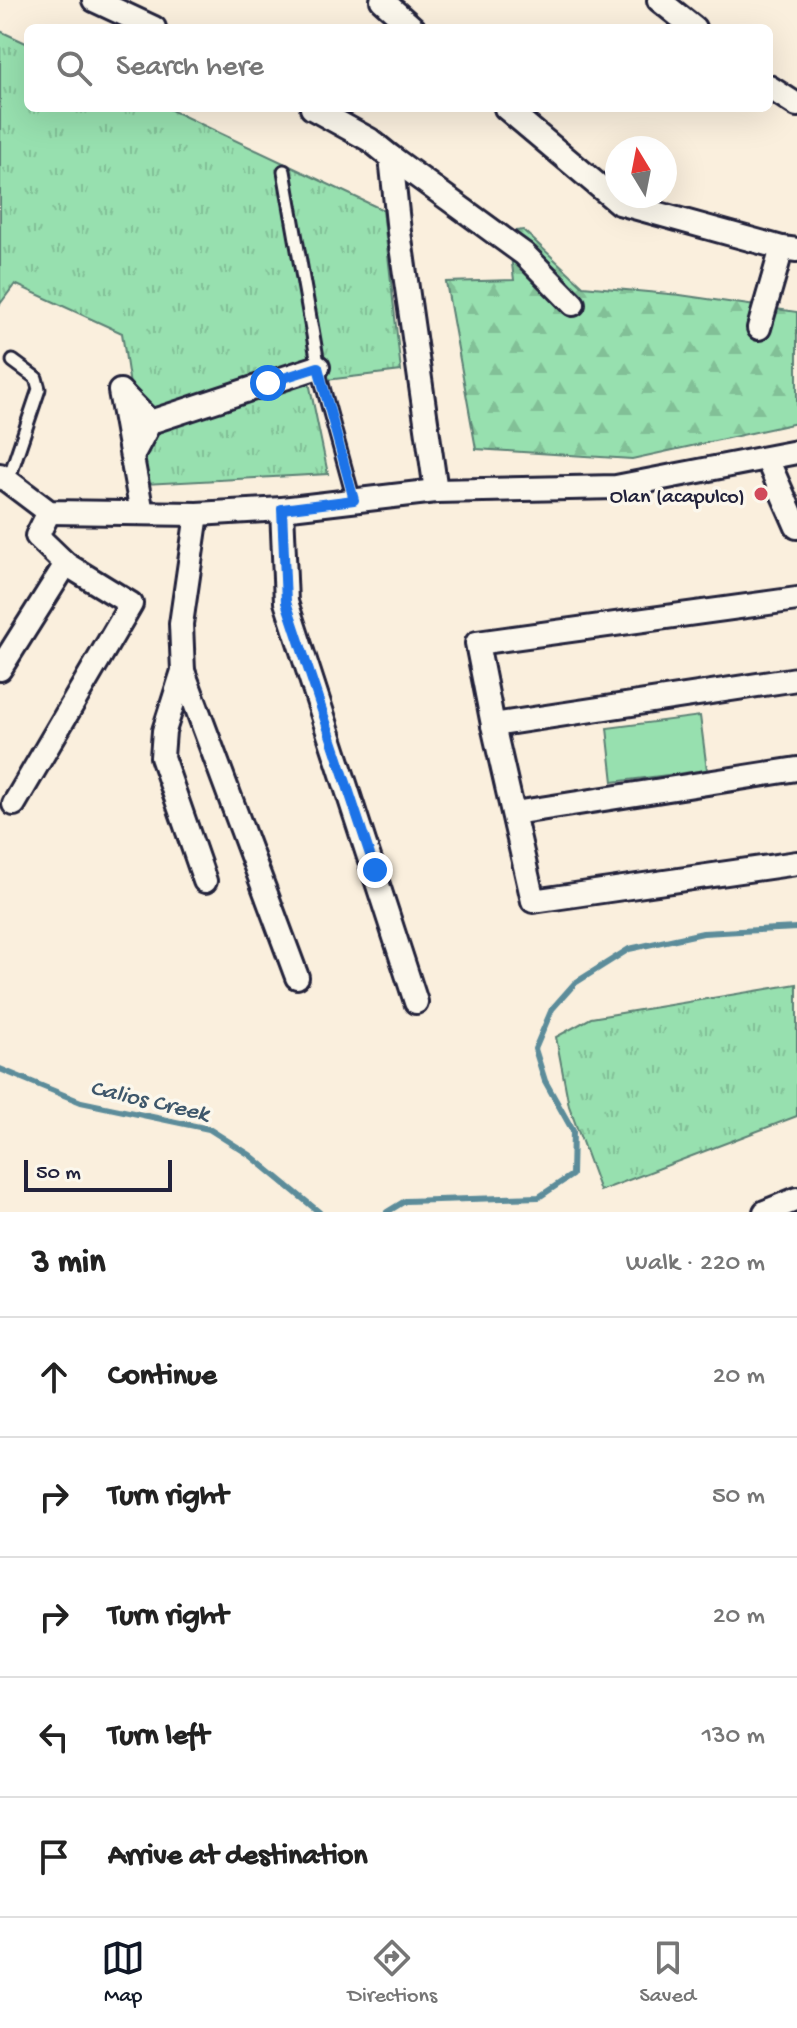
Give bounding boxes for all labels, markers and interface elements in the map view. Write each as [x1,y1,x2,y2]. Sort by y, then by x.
search box [24,24,773,112]
icon: search [52,46,96,90]
text: Search here [116,51,264,86]
north arrow [605,136,677,208]
route start [250,365,286,401]
place label: Olan (acapulco) [610,485,745,511]
marker: Olan (acapulco) [752,485,770,503]
route end [357,852,393,888]
water label: Calios Creek [87,1075,214,1131]
scale bar [24,1156,172,1192]
text: 50 m [36,1161,81,1187]
text: 3 min [32,1244,105,1284]
text: Walk · 220 m [626,1249,765,1280]
icon: ahead [32,1355,76,1399]
text: Continue [108,1360,217,1395]
text: 20 m [713,1362,765,1393]
icon: right [32,1475,76,1519]
text: Turn right [108,1480,228,1515]
text: 50 m [712,1482,765,1513]
icon: right [32,1595,76,1639]
text: Turn right [108,1600,228,1635]
text: 20 m [713,1602,765,1633]
icon: left [32,1715,76,1759]
text: Turn left [108,1720,209,1755]
text: 130 m [702,1722,765,1753]
icon: arrive [32,1835,76,1879]
text: Arrive at destination [108,1840,368,1875]
tab: Map [101,1936,145,2010]
tab: Directions [348,1936,437,2010]
tab: Saved [639,1936,696,2010]

